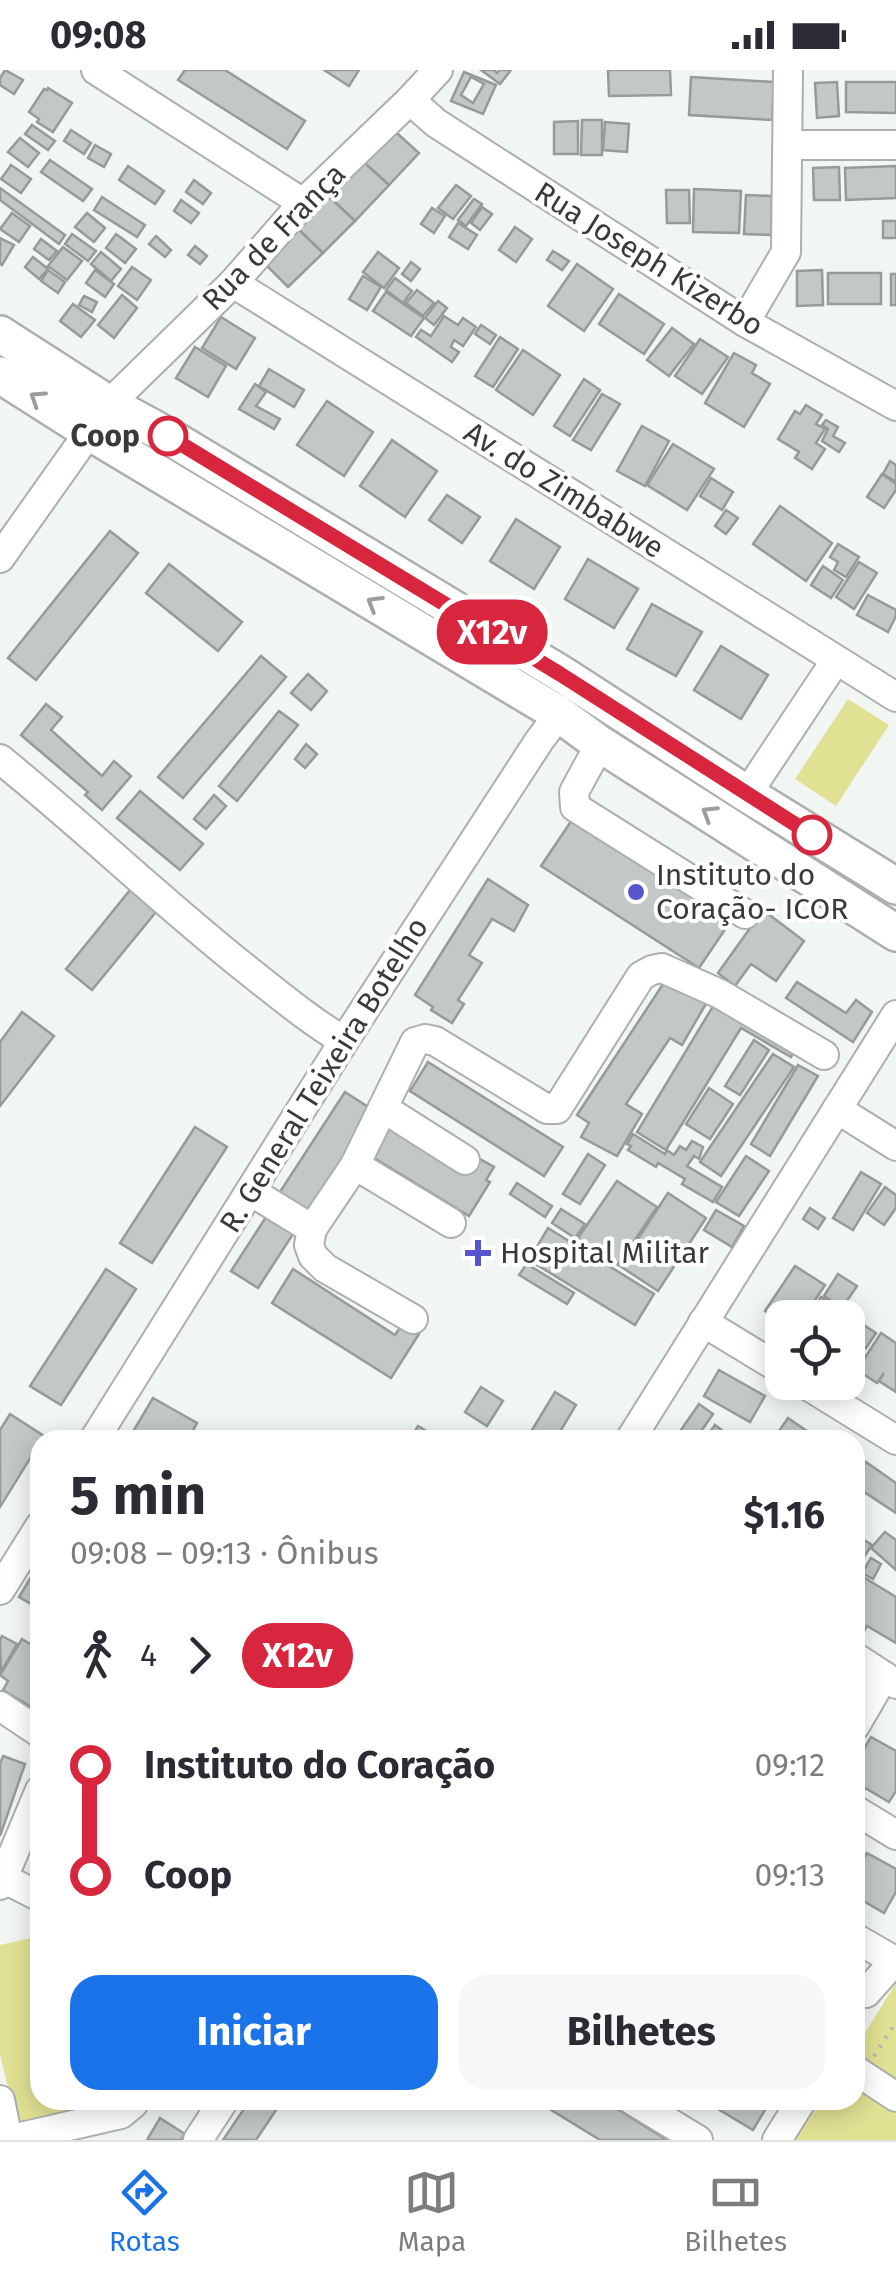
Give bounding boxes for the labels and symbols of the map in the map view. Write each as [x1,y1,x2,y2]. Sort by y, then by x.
street label: Rua de França [195,156,353,318]
street label: Rua Joseph Kizerbo [528,174,770,344]
one-way arrow [30,392,48,411]
street label: Av. do Zimbabwe [457,414,671,566]
marker: Coop [149,417,187,455]
place label: Coop [70,418,140,454]
one-way arrow [367,596,385,615]
line badge: X12v [422,600,562,664]
one-way arrow [702,806,720,825]
unlabelled marker [793,816,831,854]
place label: Instituto do Coração- ICOR [656,857,848,927]
marker: Instituto do Coração- ICOR [625,881,647,903]
street label: R. General Teixeira Botelho [212,911,436,1239]
place label: Hospital Militar [500,1235,710,1271]
marker: Hospital Militar [465,1240,491,1266]

